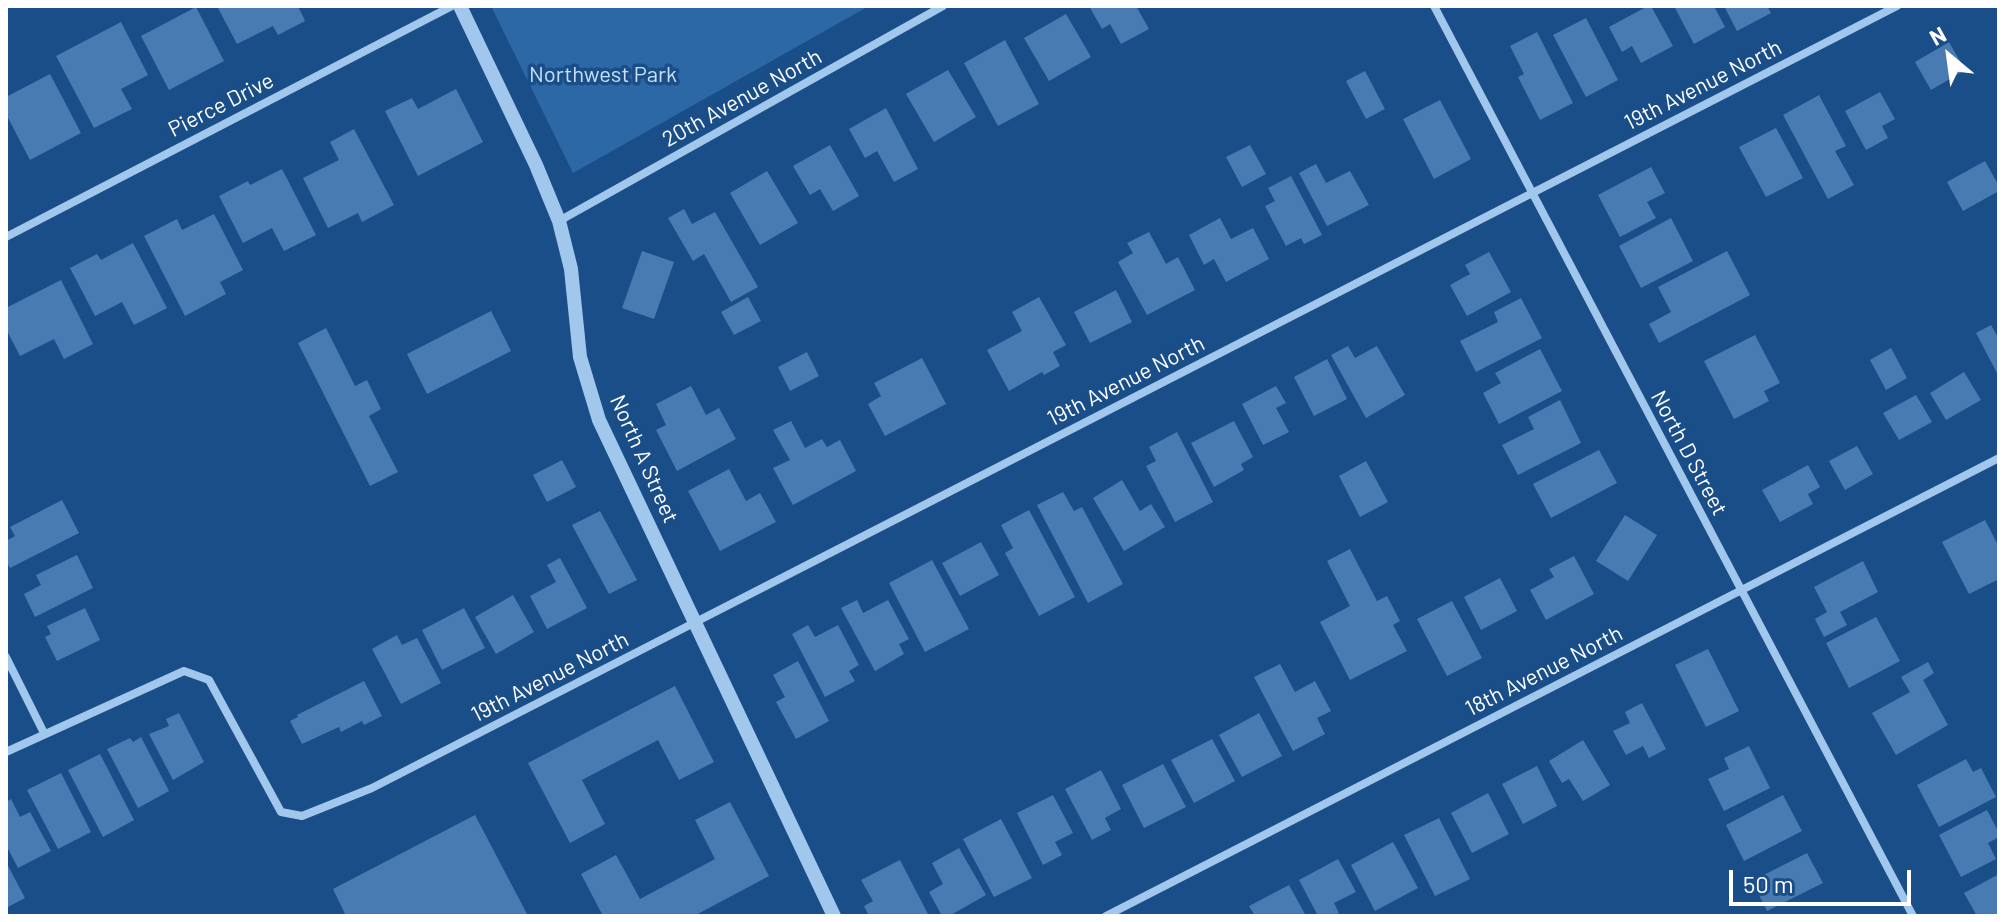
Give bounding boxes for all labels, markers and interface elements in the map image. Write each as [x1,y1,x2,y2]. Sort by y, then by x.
north arrow [1909,16,1989,96]
text: N [1925,20,1950,50]
street label: 19th Avenue North [1620,34,1786,136]
street label: 20th Avenue North [658,43,826,153]
park label: Northwest Park [529,62,677,88]
street label: Pierce Drive [164,67,278,143]
street label: 19th Avenue North [1043,330,1209,432]
street label: North D Street [1645,386,1733,520]
street label: North A Street [604,391,684,527]
street label: 18th Avenue North [1461,620,1627,722]
street label: 19th Avenue North [467,626,633,728]
scale bar [1733,854,1915,904]
text: 50 m [1743,869,1794,898]

